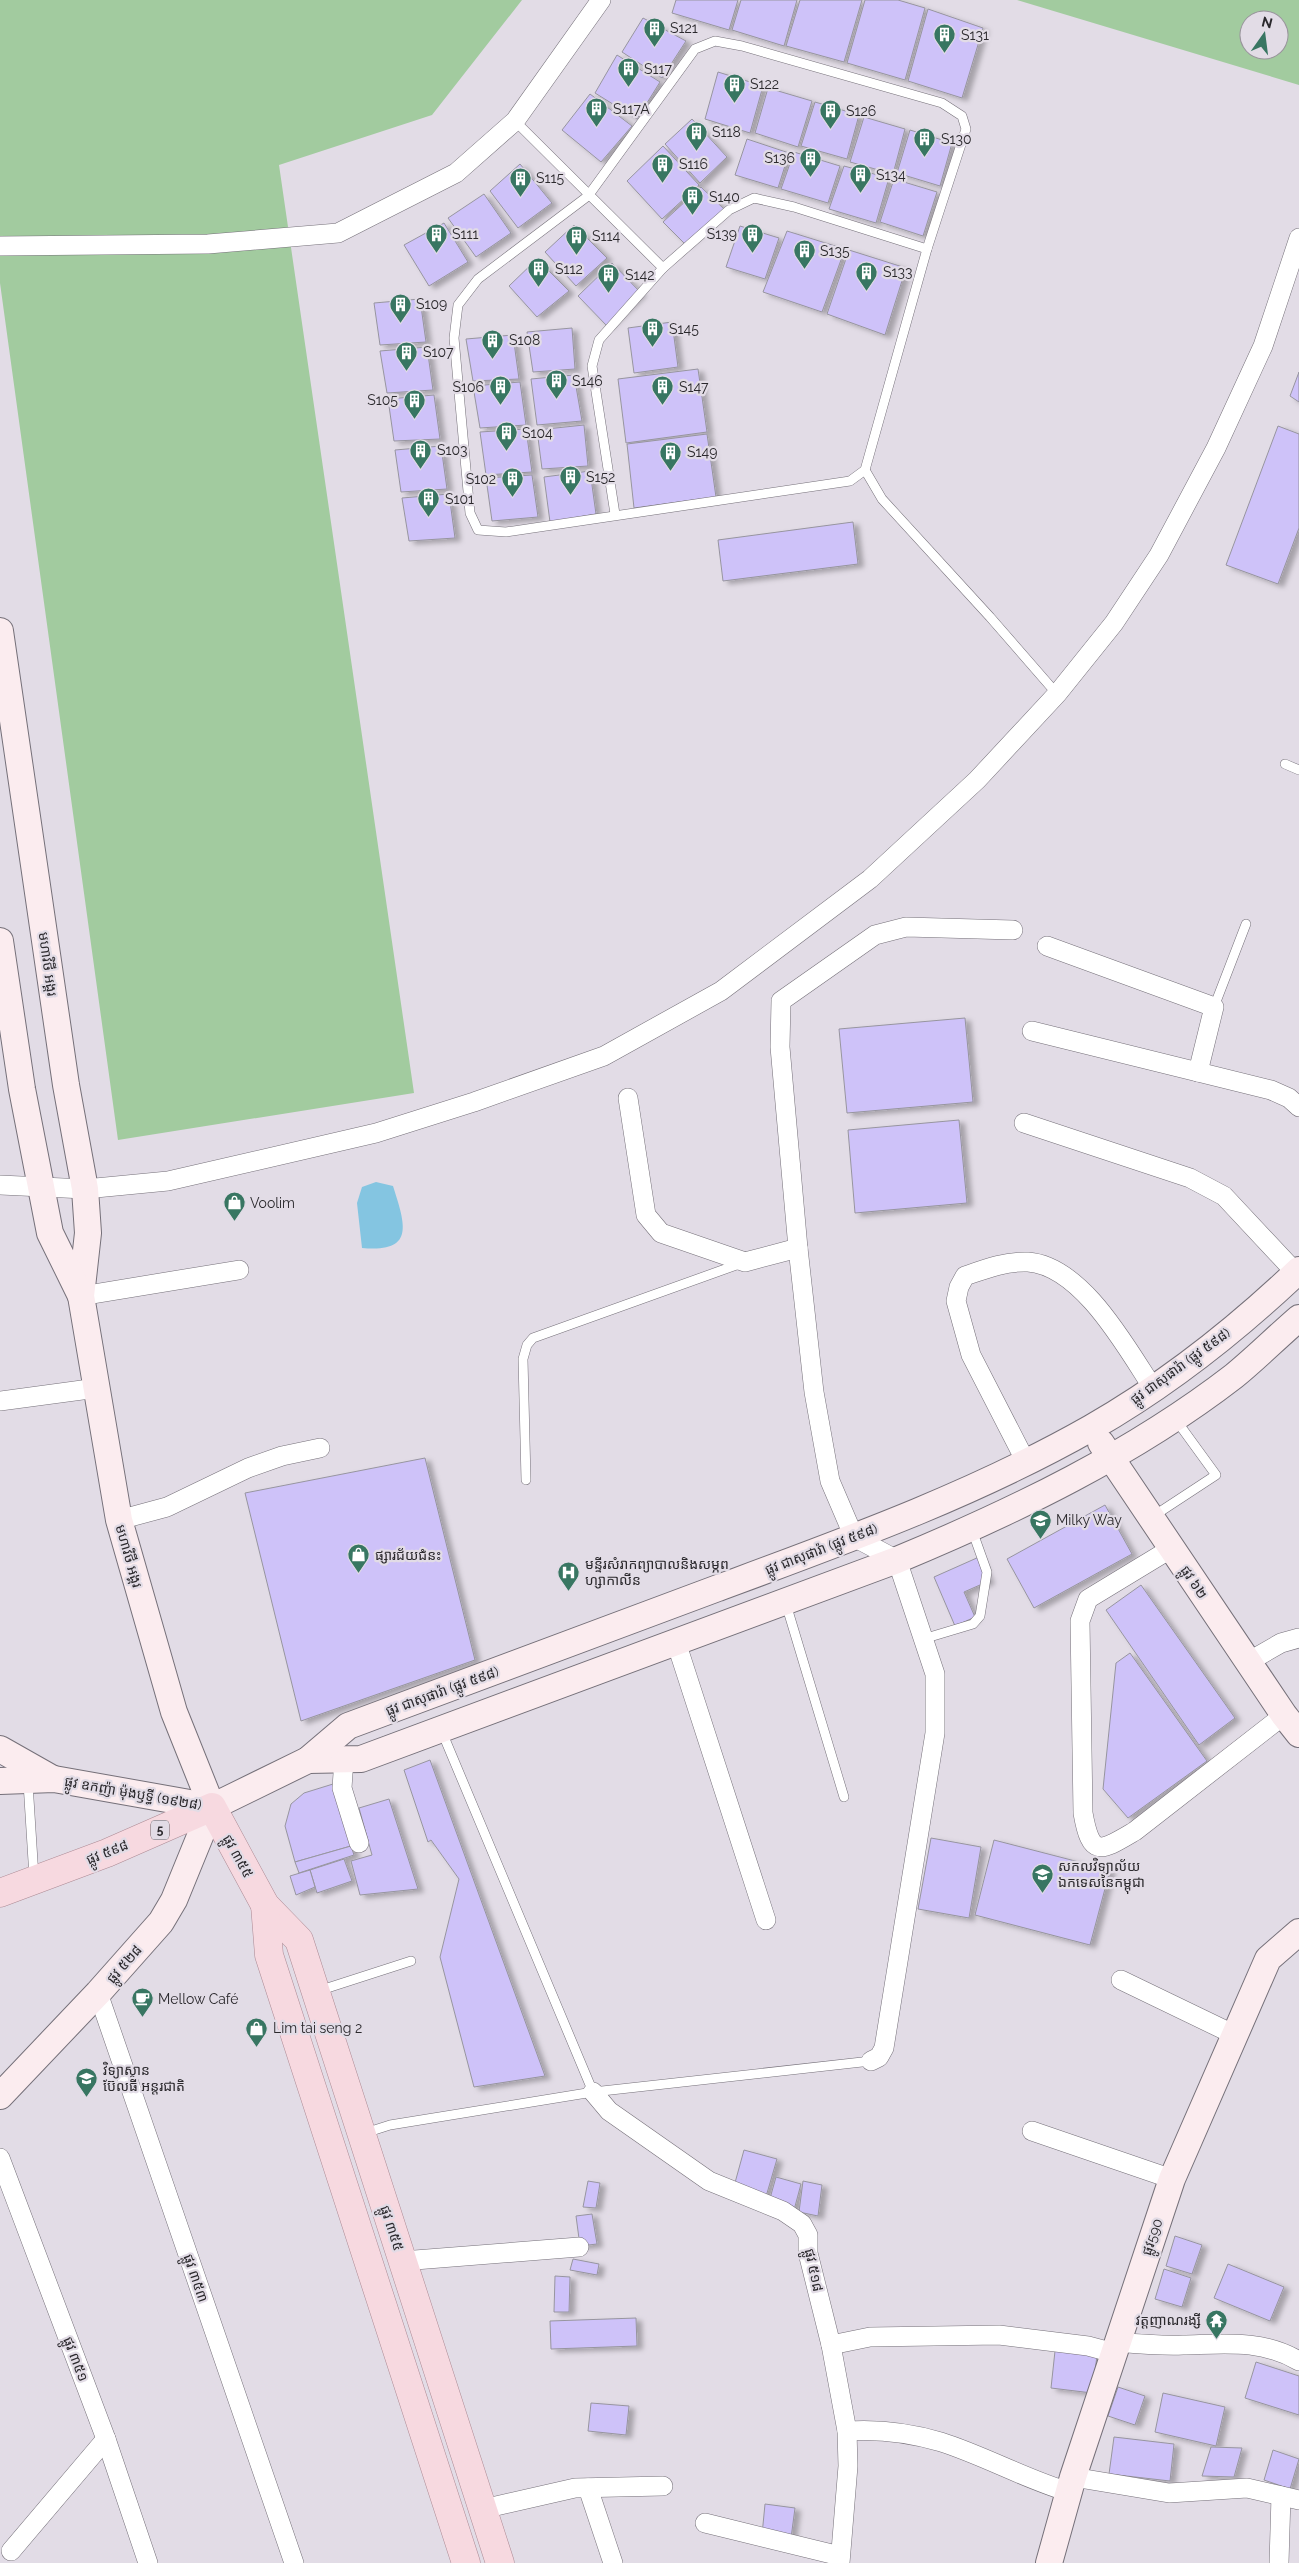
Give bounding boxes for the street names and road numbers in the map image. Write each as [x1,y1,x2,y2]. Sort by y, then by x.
street label: មហាវិថី អង្គរ [34,931,61,997]
street label: ផ្លូវ ជាសុផារ៉ា (ផ្លូវ ៥៩៨) [1127,1324,1236,1411]
street label: ផ្លូវ ជាសុផារ៉ា (ផ្លូវ ៥៩៨) [762,1520,881,1582]
street label: មហាវិថី អង្គរ [111,1523,146,1590]
street label: ផ្លូវ ៦២ [1174,1562,1211,1604]
street label: ផ្លូវ ជាសុផារ៉ា (ផ្លូវ ៥៩៨) [383,1663,502,1723]
street label: ផ្លូវ ឧកញ៉ា ម៉ុងឫទ្ធី (១៩២៨) [62,1773,203,1817]
road number: 5 [151,1820,169,1840]
street label: ផ្លូវ ៣៥៥ [216,1832,256,1882]
street label: ផ្លូវ ៥៩៨ [84,1836,132,1871]
street label: ផ្លូវ ៥២៨ [103,1942,148,1989]
street label: ផ្លូវ ៣៥៥ [373,2203,407,2254]
street label: ផ្លូវ590 [1138,2216,1170,2259]
street label: ផ្លូវ ៥១៨ [798,2247,826,2294]
street label: ផ្លូវ ៣៥៣ [176,2252,212,2306]
street label: ផ្លូវ ៣៥១ [56,2334,92,2385]

